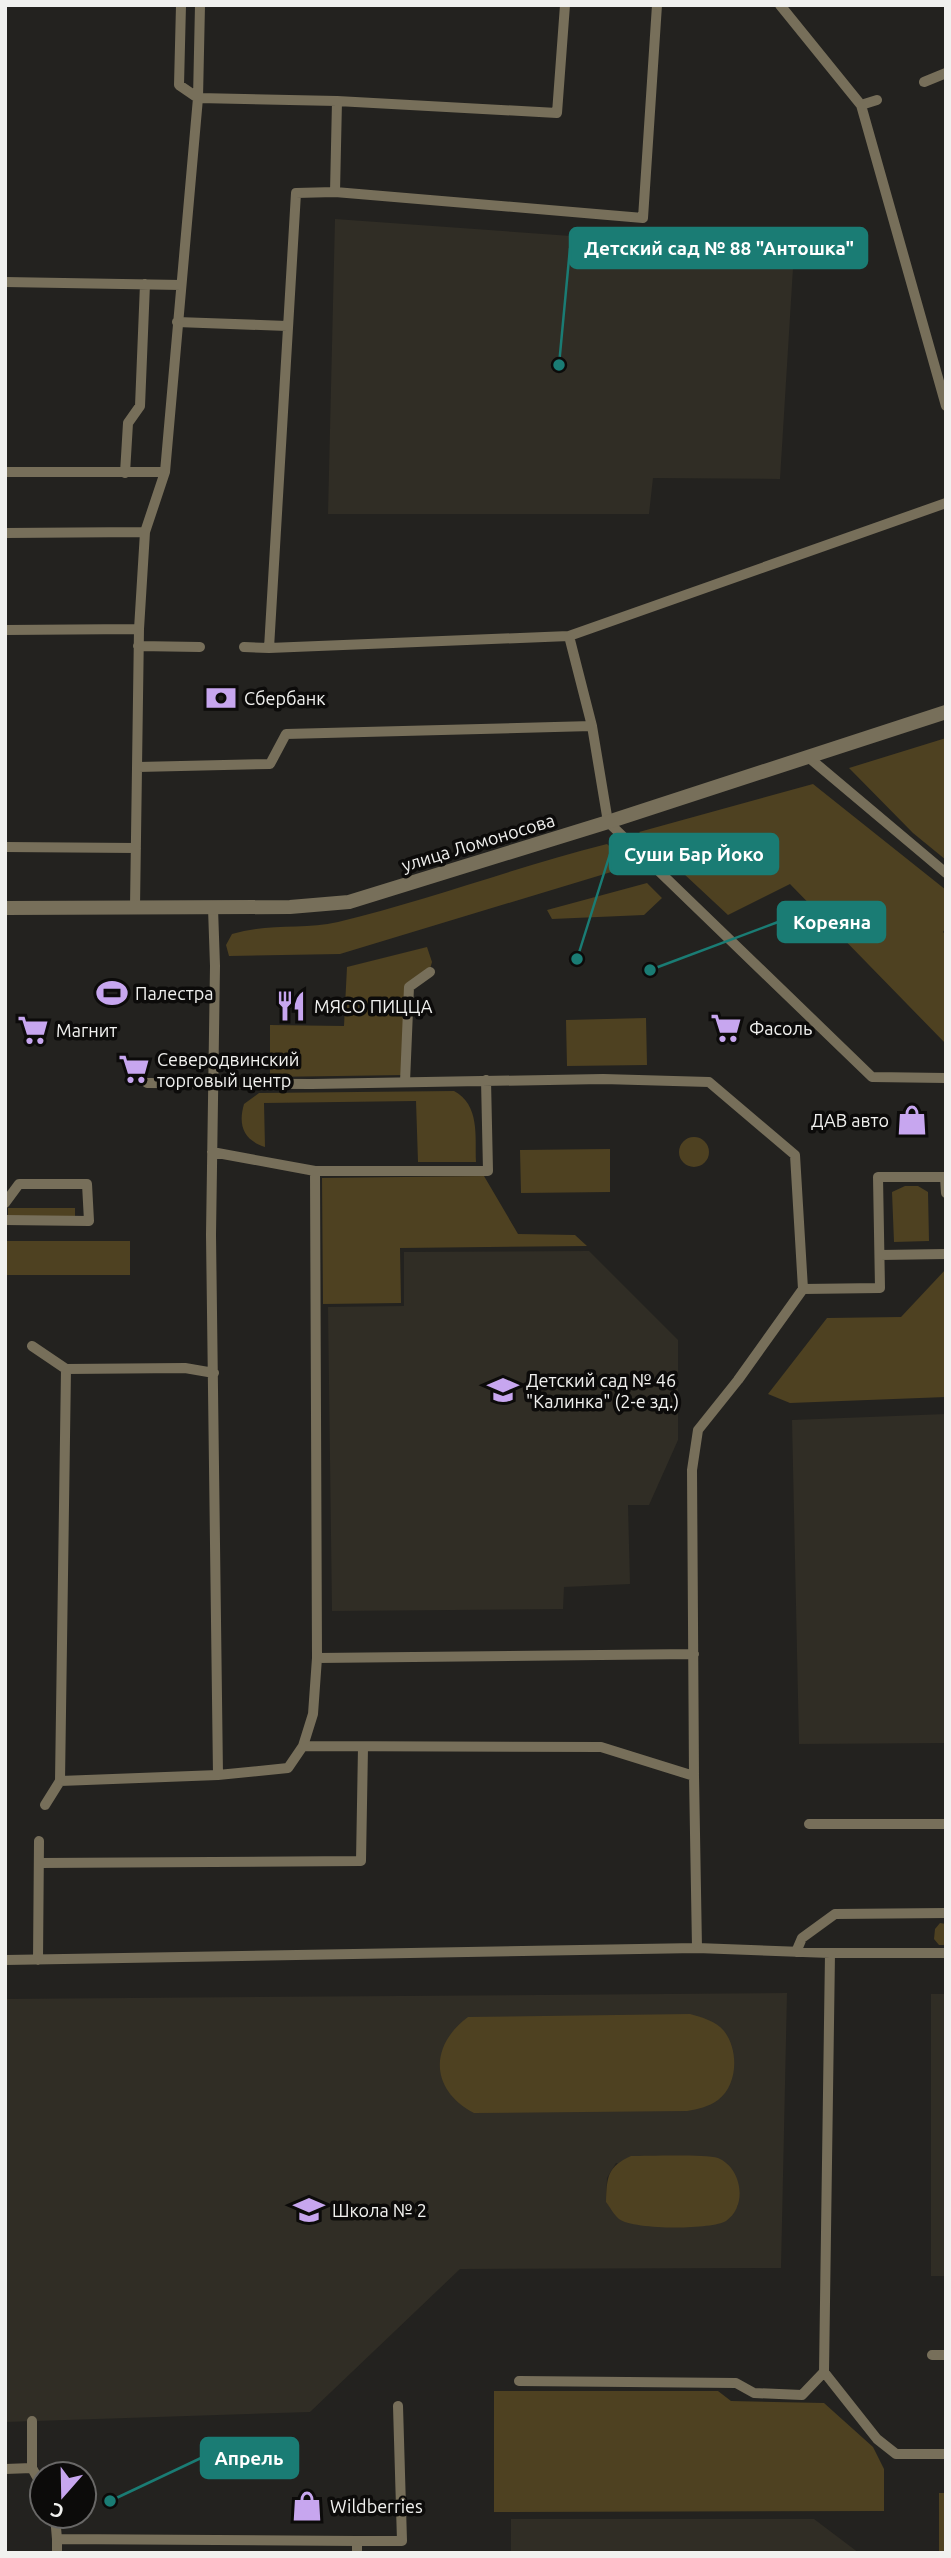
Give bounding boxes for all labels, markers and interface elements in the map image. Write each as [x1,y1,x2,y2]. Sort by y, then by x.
callout: Детский сад № 88 "Антошка" [570,228,867,268]
text: Детский сад № 88 "Антошка" [584,237,854,259]
bank icon: Сбербанк [204,681,238,715]
place label: Сбербанк [244,688,326,708]
street label: улица Ломоносова [399,809,557,875]
callout: Суши Бар Йоко [610,834,778,874]
text: Суши Бар Йоко [624,843,764,865]
callout: Кореяна [778,902,885,942]
text: Кореяна [793,911,871,933]
sports icon: Палестра [95,976,129,1010]
place label: Палестра [135,983,214,1003]
restaurant icon: МЯСО ПИЦЦА [274,989,308,1023]
place label: МЯСО ПИЦЦА [314,996,433,1016]
supermarket icon: Фасоль [709,1011,743,1045]
supermarket icon: Магнит [16,1013,50,1047]
place label: Фасоль [749,1018,812,1038]
place label: Магнит [56,1020,117,1040]
place label: Северодвинский торговый центр [157,1049,300,1090]
supermarket icon: Северодвинский торговый центр [117,1052,151,1086]
shop icon: ДАВ авто [895,1103,929,1137]
place label: ДАВ авто [811,1110,889,1130]
place label: Детский сад № 46 "Калинка" (2-е зд.) [526,1370,679,1412]
school or university icon: Детский сад № 46 "Калинка" (2-е зд.) [486,1373,520,1407]
school or university icon: Школа № 2 [292,2193,326,2227]
place label: Школа № 2 [332,2200,427,2220]
callout: Апрель [201,2438,298,2478]
text: Апрель [214,2447,284,2469]
north arrow [28,2460,98,2530]
shop icon: Wildberries [290,2489,324,2523]
place label: Wildberries [330,2496,423,2516]
text: С [48,2499,67,2523]

